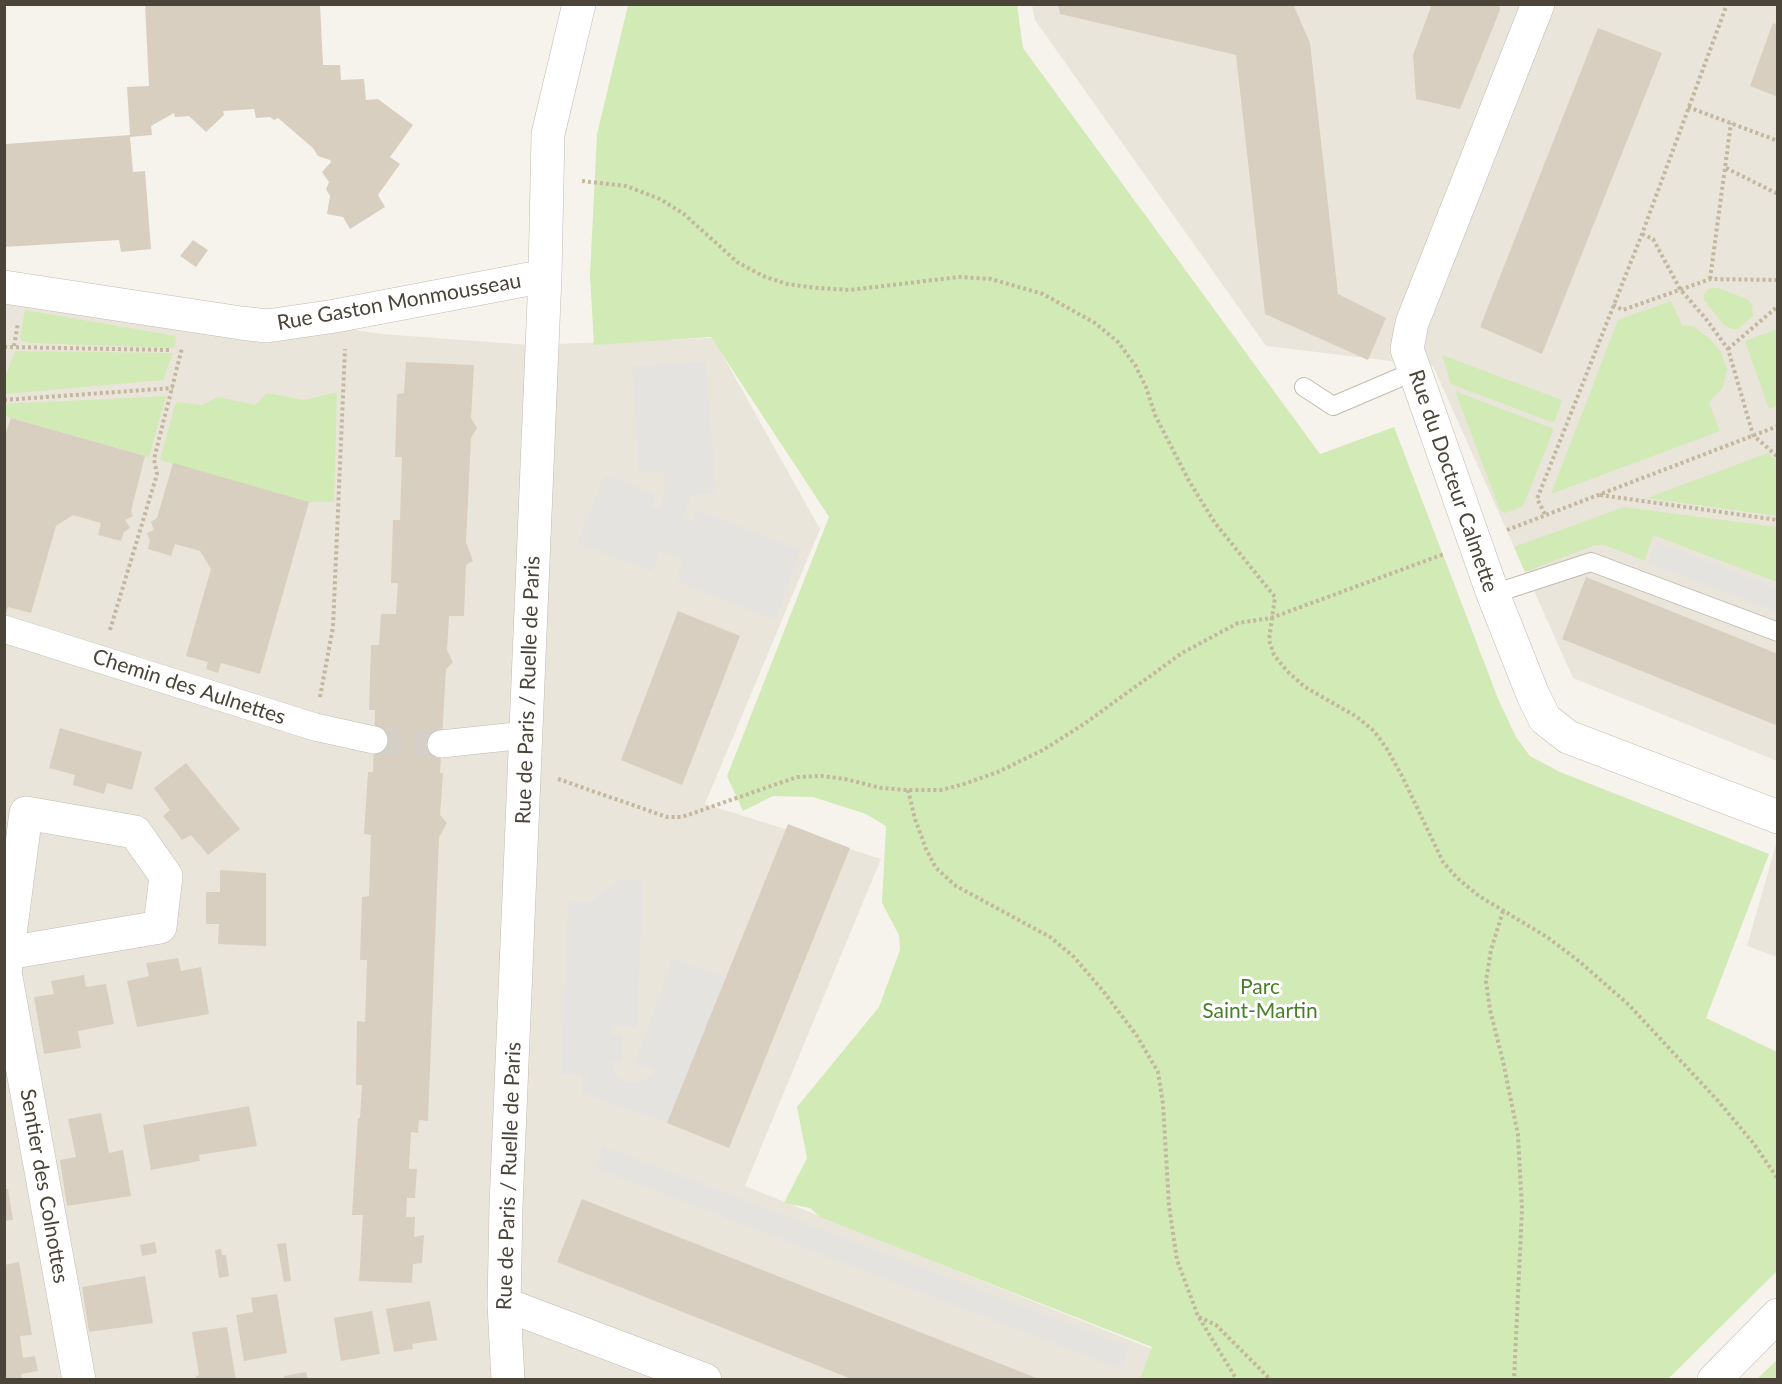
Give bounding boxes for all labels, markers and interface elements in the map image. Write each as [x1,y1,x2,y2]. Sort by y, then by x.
street label: Rue Gaston Monmousseau [275,268,523,336]
street label: Rue du Docteur Calmette [1403,366,1503,596]
street label: Rue de Paris / Ruelle de Paris [511,555,545,825]
street label: Chemin des Aulnettes [89,644,289,730]
park label: Parc Saint-Martin [1202,974,1318,1024]
street label: Rue de Paris / Ruelle de Paris [492,1041,526,1311]
street label: Sentier des Colnottes [14,1087,74,1285]

